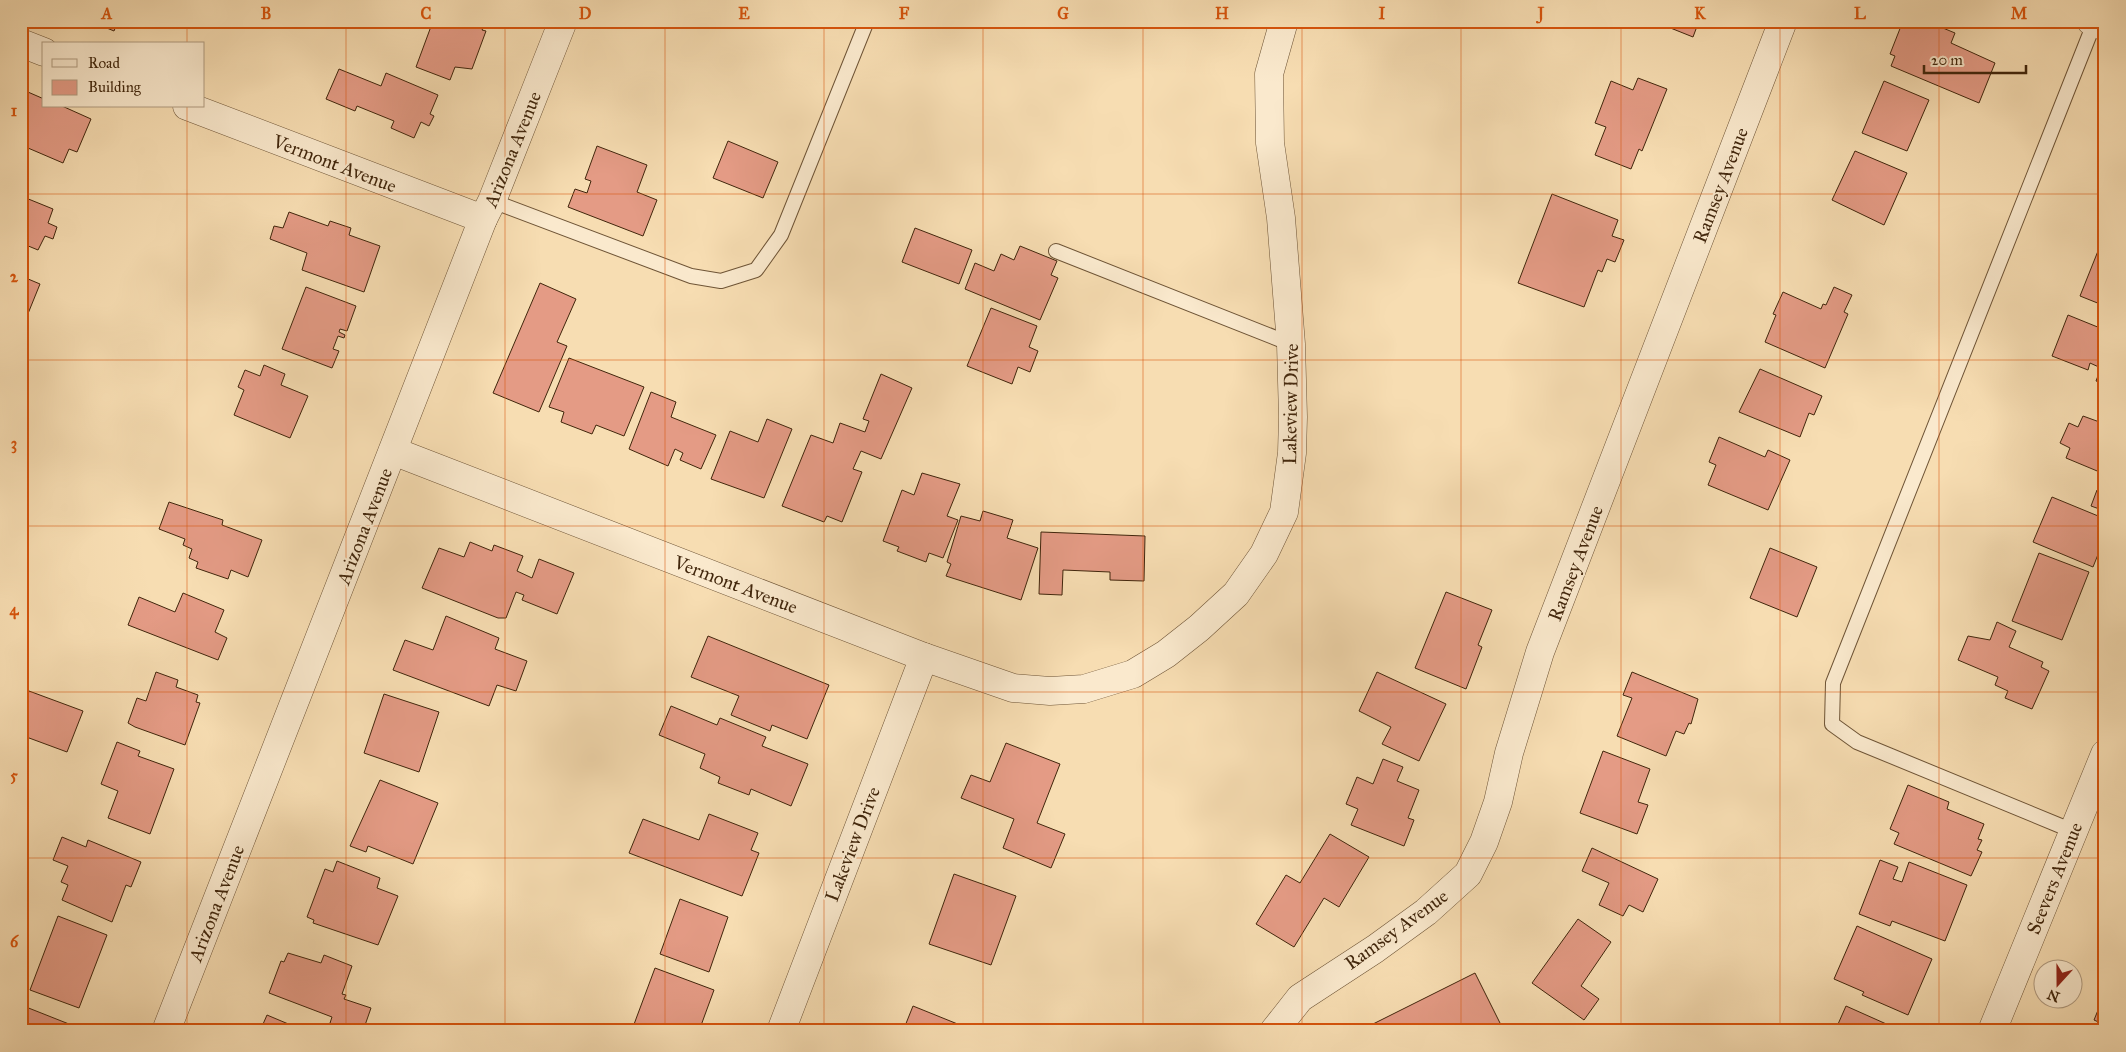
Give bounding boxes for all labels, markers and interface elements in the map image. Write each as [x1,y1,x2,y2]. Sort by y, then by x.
text: A [101,4,113,23]
text: B [261,4,271,23]
text: C [421,4,432,23]
text: D [579,4,592,23]
text: E [738,4,750,23]
text: F [899,4,910,23]
text: G [1057,4,1069,23]
text: H [1215,4,1229,23]
text: I [1379,4,1386,23]
text: J [1536,4,1545,24]
text: K [1694,4,1706,23]
text: L [1854,4,1866,23]
text: M [2011,4,2028,23]
legend [42,42,205,108]
scale bar [1924,42,2026,74]
text: 20 m [1931,51,1963,69]
text: Road [88,54,120,72]
text: Building [88,78,142,96]
street label: Arizona Avenue [478,88,546,211]
text: 1 [11,101,18,120]
street label: Ramsey Avenue [1688,124,1753,246]
street label: Vermont Avenue [269,129,400,198]
text: 2 [10,267,19,286]
street label: Lakeview Drive [1278,343,1303,465]
text: 3 [11,434,17,454]
street label: Arizona Avenue [331,465,397,589]
street label: Ramsey Avenue [1543,502,1608,624]
street label: Vermont Avenue [670,550,801,619]
text: 4 [10,600,20,620]
text: 5 [10,766,18,785]
street label: Lakeview Drive [820,783,885,905]
street label: Seevers Avenue [2022,819,2087,938]
street label: Arizona Avenue [183,842,249,966]
street label: Ramsey Avenue [1340,884,1453,975]
text: 6 [10,932,19,951]
north arrow [2034,960,2084,1010]
text: N [2045,986,2062,1006]

